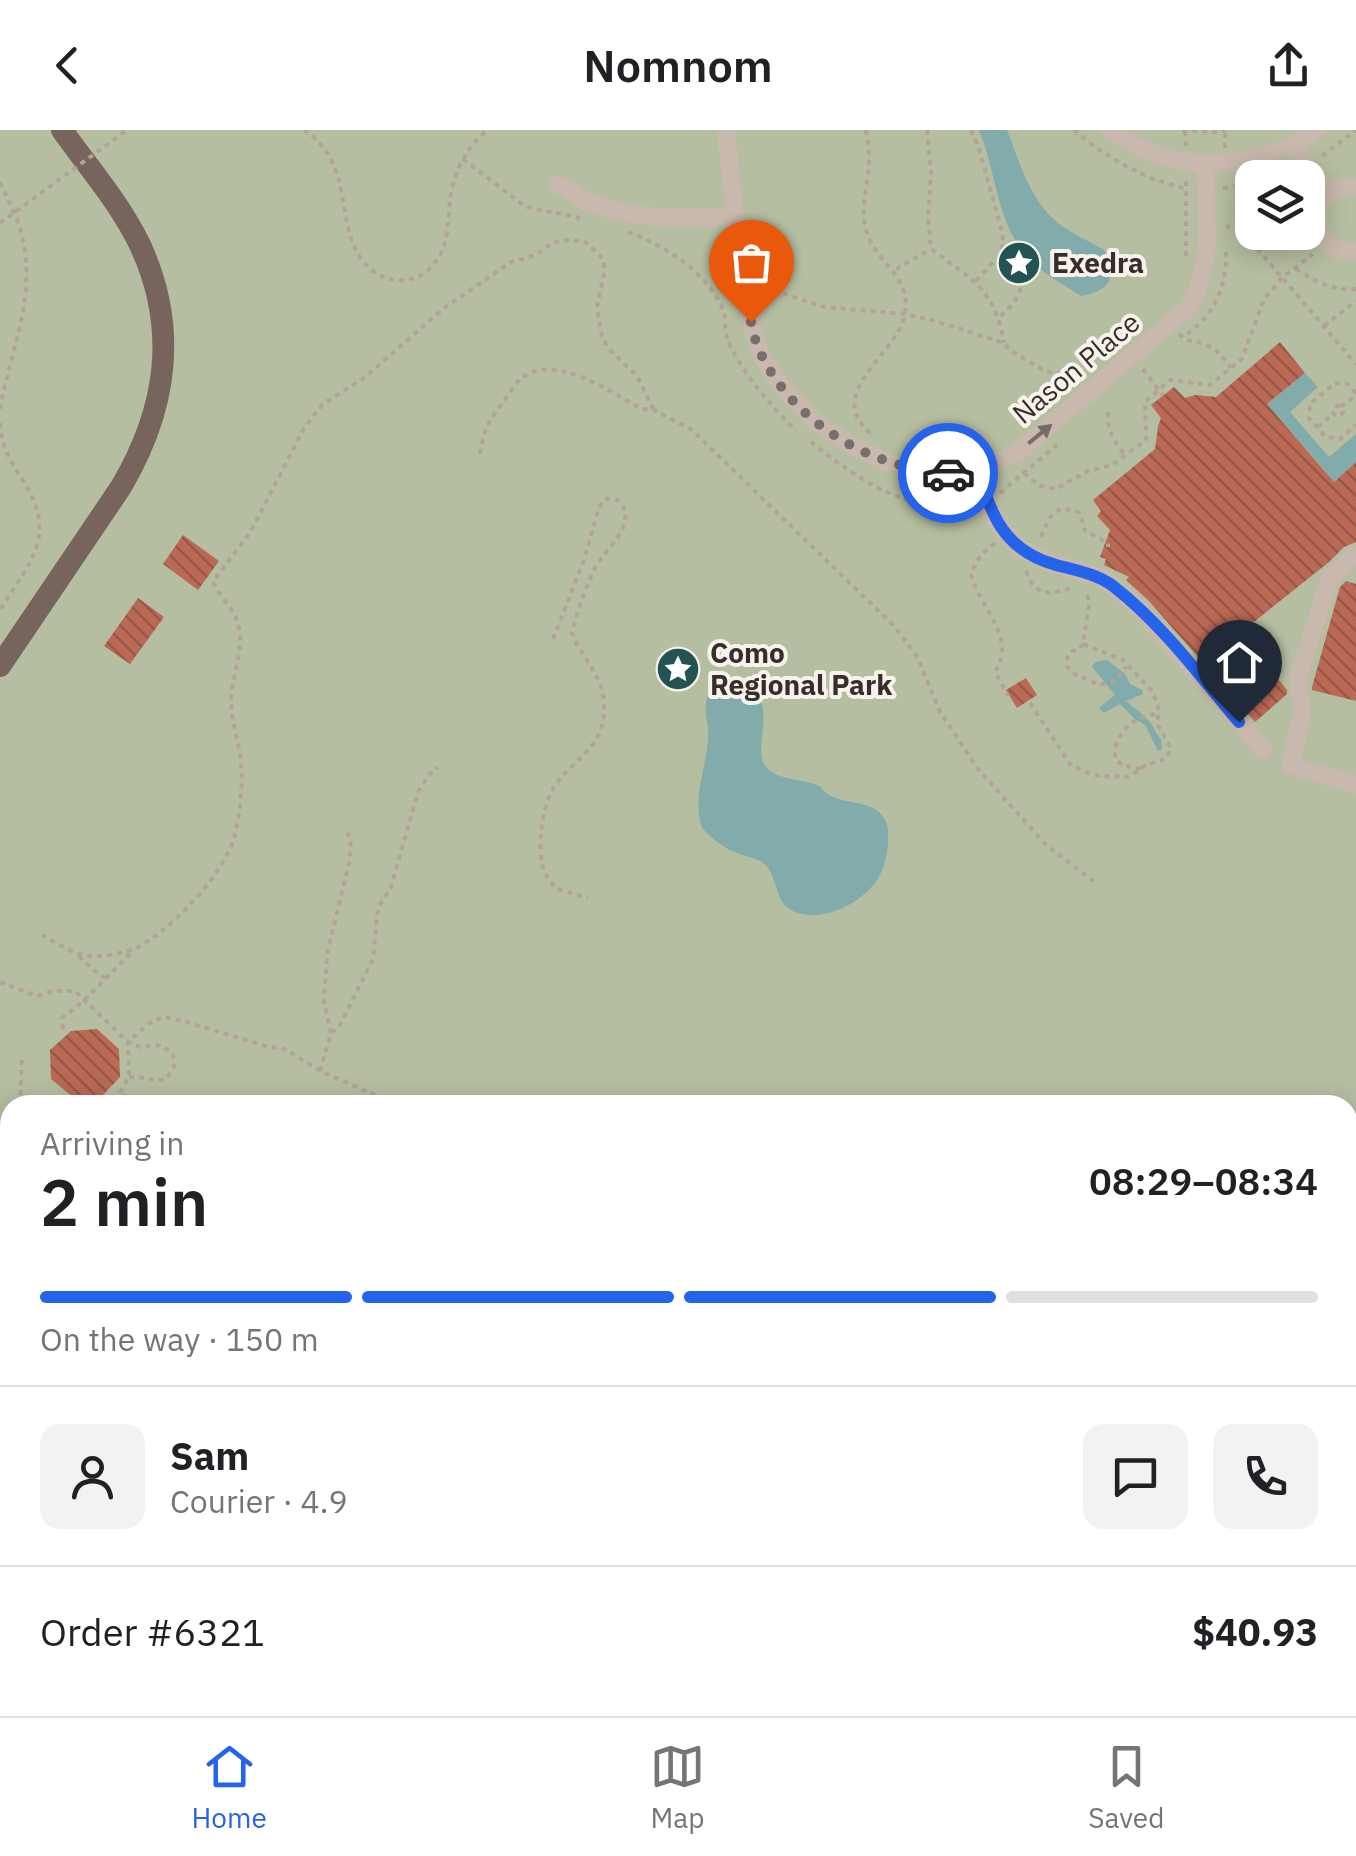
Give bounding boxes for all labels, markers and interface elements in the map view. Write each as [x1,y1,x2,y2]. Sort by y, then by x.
text: Nomnom [583,36,773,94]
icon: back [40,38,95,93]
icon: share [1261,38,1316,93]
map controls [1235,160,1325,250]
button: layers [1235,160,1325,250]
pin [709,220,794,323]
icon: bag [724,235,779,290]
place icon: Exedra [996,240,1042,286]
place label: Exedra [1052,244,1144,281]
street label: Nason Place [1004,303,1147,432]
courier [898,423,998,523]
one-way arrow [1027,424,1052,445]
icon: car [921,446,976,501]
pin [1197,620,1282,723]
place label: Como Regional Park [710,634,893,703]
icon: home [1212,635,1267,690]
place icon: Como Regional Park [655,646,701,692]
text: Arriving in [40,1122,185,1164]
text: 08:29–08:34 [1089,1156,1318,1205]
text: 2 min [40,1159,208,1244]
text: On the way · 150 m [40,1318,319,1360]
button: person [40,1424,145,1529]
button: chat [1083,1424,1188,1529]
button: phone [1213,1424,1318,1529]
text: Sam [170,1431,249,1480]
text: Courier · 4.9 [170,1480,348,1522]
text: Order #6321 [40,1607,265,1656]
text: $40.93 [1192,1607,1318,1656]
tab: Home [192,1739,267,1836]
tab: Map [650,1739,705,1836]
tab: Saved [1088,1739,1164,1836]

